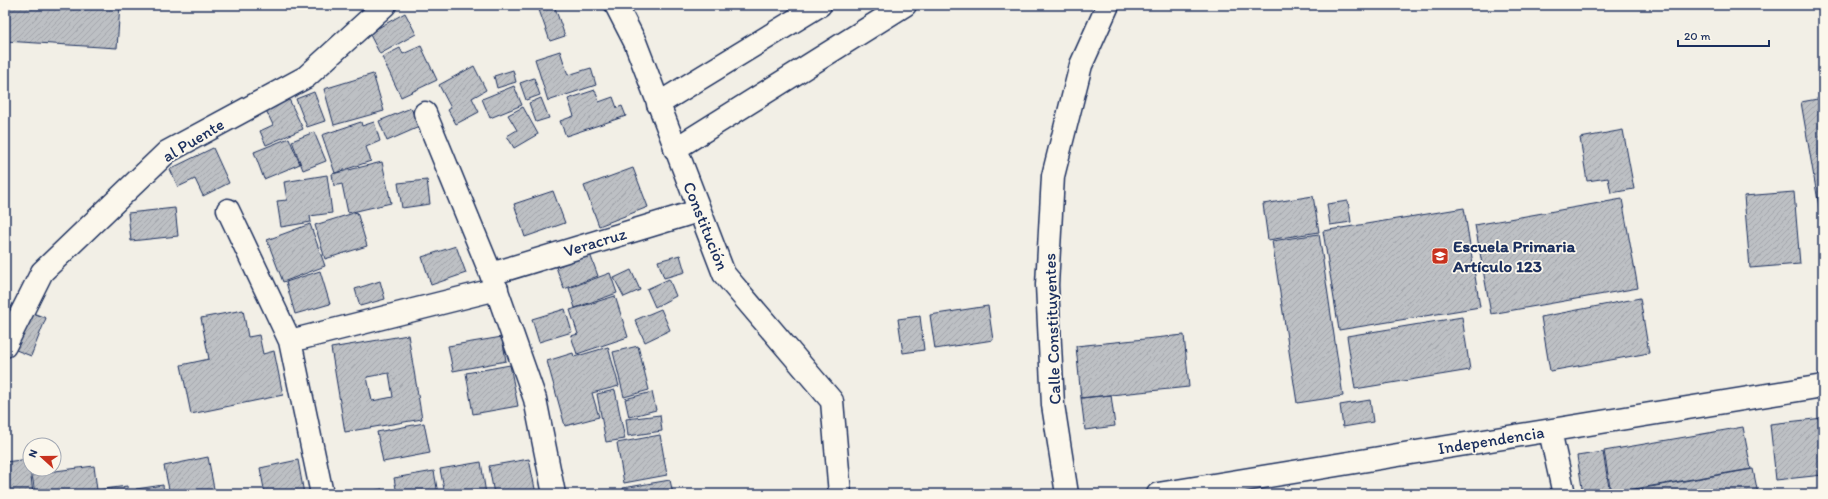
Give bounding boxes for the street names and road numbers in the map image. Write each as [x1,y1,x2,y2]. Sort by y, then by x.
street label: al Puente [159,114,227,166]
street label: Constitución [679,179,733,274]
street label: Veracruz [561,223,629,261]
street label: Calle Constituyentes [1039,253,1065,405]
street label: Independencia [1436,422,1546,458]

